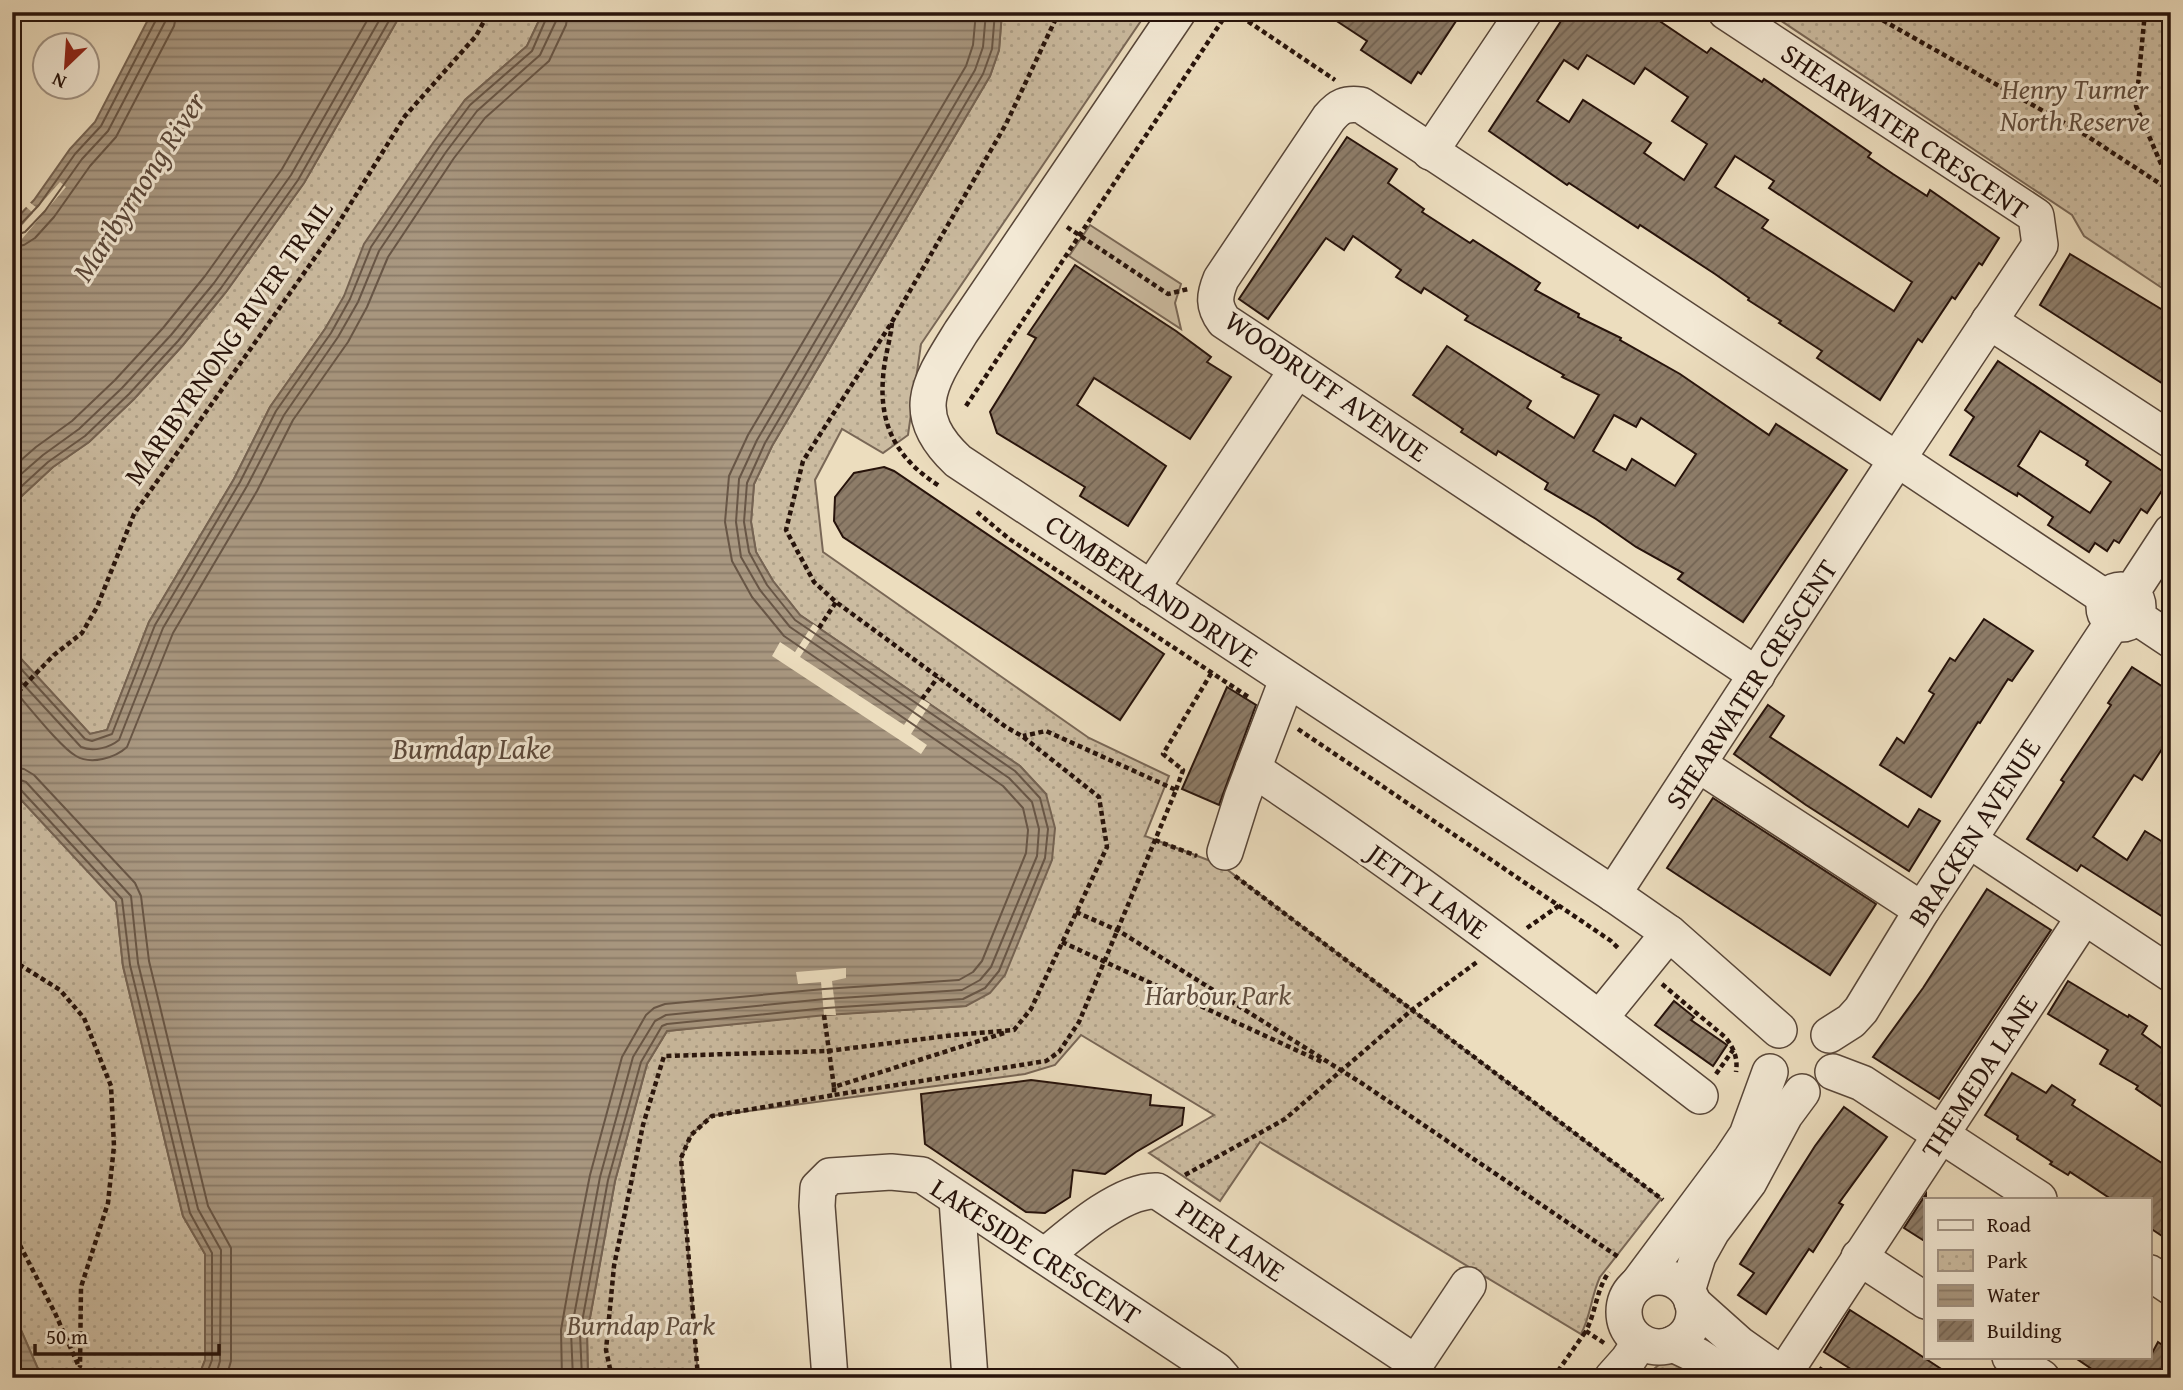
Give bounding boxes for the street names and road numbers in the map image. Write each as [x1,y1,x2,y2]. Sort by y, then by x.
street label: SHEARWATER CRESCENT [1773,32,2037,229]
street label: MARIBYRNONG RIVER TRAIL [113,190,342,493]
street label: WOODRUFF AVENUE [1217,300,1438,471]
street label: CUMBERLAND DRIVE [1038,503,1267,676]
street label: SHEARWATER CRESCENT [1654,550,1847,817]
street label: BRACKEN AVENUE [1897,729,2050,934]
street label: JETTY LANE [1357,831,1497,948]
street label: THEMEDA LANE [1910,986,2047,1166]
street label: LAKESIDE CRESCENT [923,1167,1150,1334]
street label: PIER LANE [1169,1188,1294,1291]

